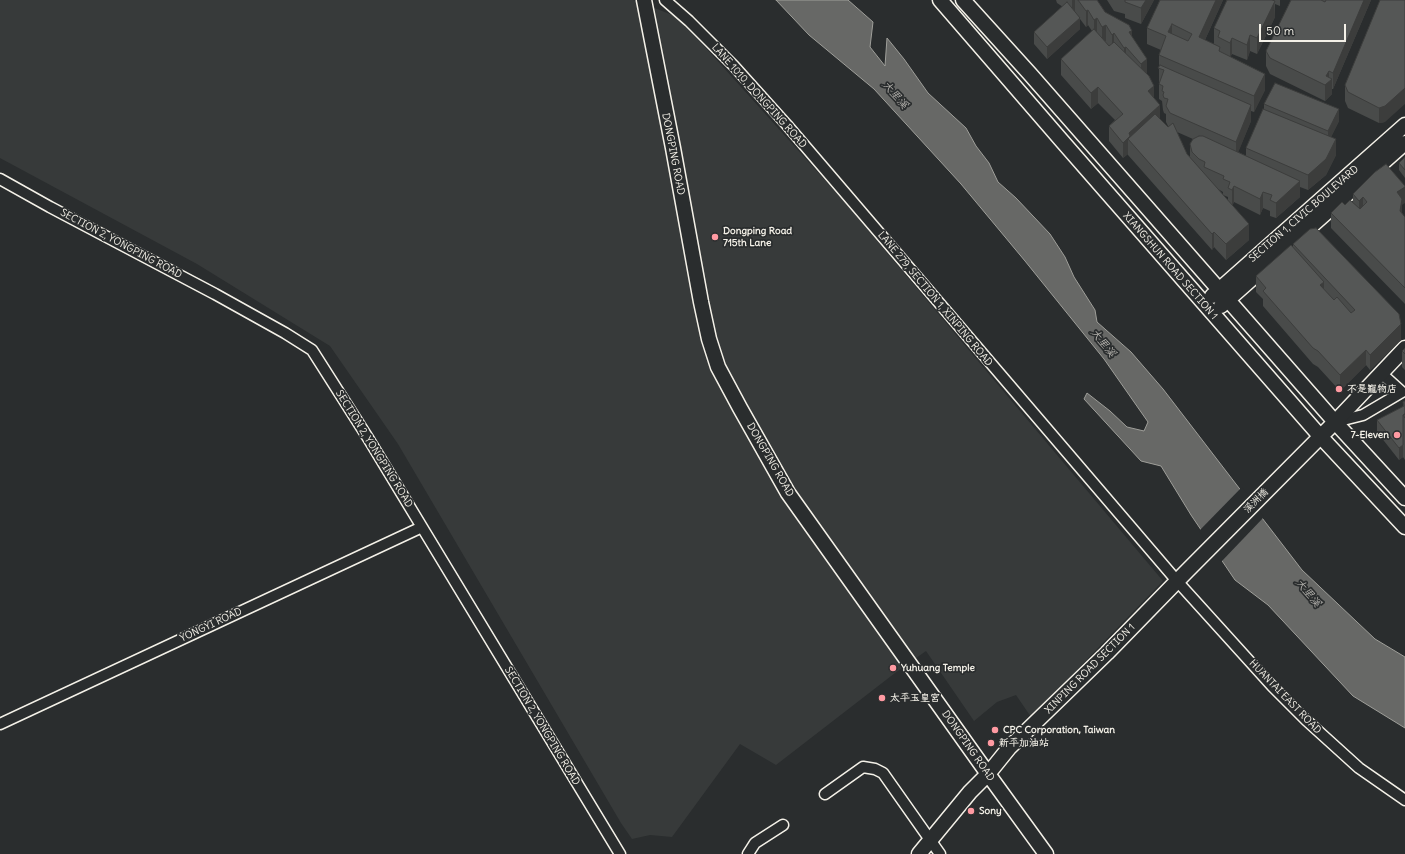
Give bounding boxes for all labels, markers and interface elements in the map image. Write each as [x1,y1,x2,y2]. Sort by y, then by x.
scale bar [1261,16,1348,42]
text: 50 m [1266,23,1294,38]
street label: LANE 1010, DONGPING ROAD [709,41,809,151]
water label: 大里溪 [879,78,911,112]
street label: DONGPING ROAD [659,112,687,196]
street label: SECTION 1, CIVIC BOULEVARD [1247,163,1361,265]
street label: SECTION 2, YONGPING ROAD [58,207,184,281]
street label: XIANGSHUN ROAD SECTION 1 [1120,210,1220,322]
place label: Dongping Road 715th Lane [723,225,792,248]
street label: LANE 279, SECTION 1, XINPING ROAD [875,229,995,369]
marker: Dongping Road 715th Lane [710,232,720,242]
water label: 大里溪 [1087,326,1119,360]
place label: 不是寵物店 [1347,383,1397,395]
marker: 不是寵物店 [1334,384,1344,394]
street label: SECTION 2, YONGPING ROAD [333,388,415,510]
street label: DONGPING ROAD [744,421,796,499]
place label: 7-Eleven [1351,429,1389,441]
marker: 7-Eleven [1392,430,1402,440]
street label: 溪洲橋 [1241,486,1271,516]
water label: 大里溪 [1292,576,1324,610]
street label: YONGYI ROAD [178,605,244,645]
street label: XINPING ROAD SECTION 1 [1042,621,1138,717]
street label: HUANTAI EAST ROAD [1247,657,1323,737]
place label: Yuhuang Temple [901,662,975,674]
marker: Yuhuang Temple [888,663,898,673]
street label: SECTION 2, YONGPING ROAD [502,665,582,787]
place label: 太平玉皇宮 [890,692,940,704]
marker: 太平玉皇宮 [877,693,887,703]
street label: DONGPING ROAD [939,708,997,784]
place label: CPC Corporation, Taiwan [1003,724,1115,736]
marker: CPC Corporation, Taiwan [990,725,1000,735]
place label: 新平加油站 [999,737,1049,749]
marker: 新平加油站 [986,738,996,748]
place label: Sony [979,805,1002,817]
marker: Sony [966,806,976,816]

